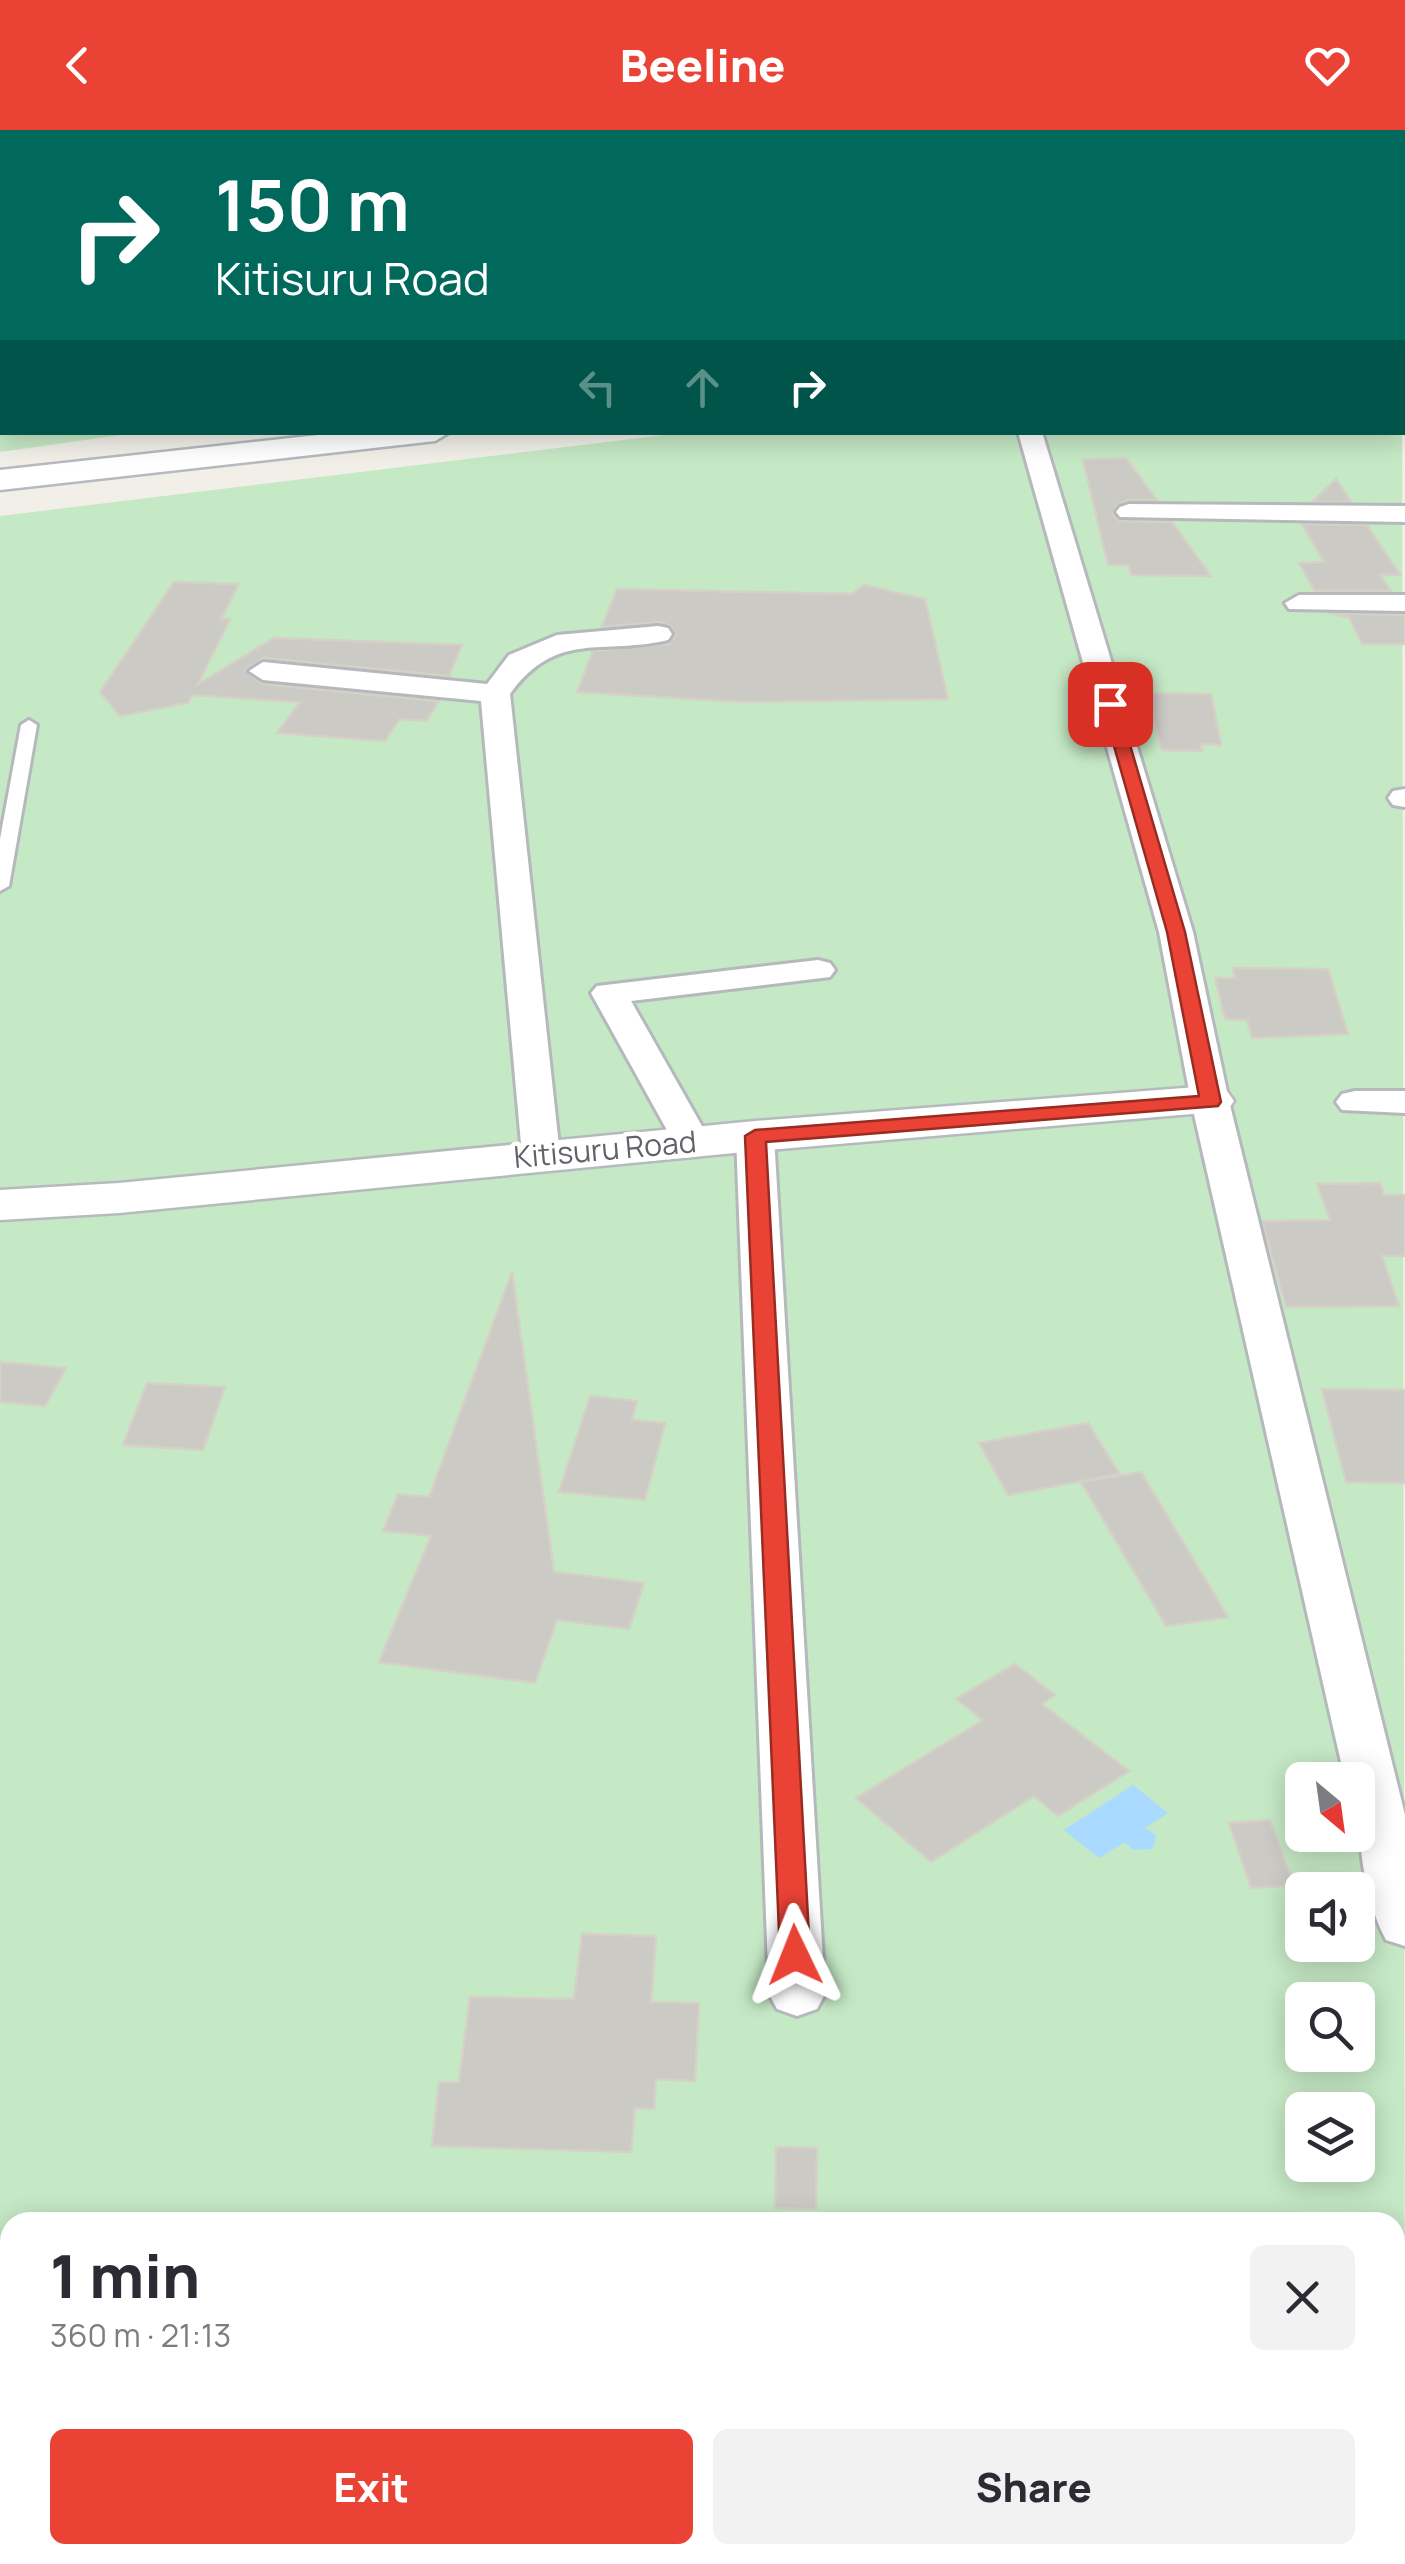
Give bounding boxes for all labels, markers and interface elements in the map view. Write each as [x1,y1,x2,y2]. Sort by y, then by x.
text: Beeline [620,34,785,96]
icon: back [50,38,105,93]
icon: heart [1300,38,1355,93]
text: 150 m [215,156,410,252]
icon: right [50,170,180,300]
text: Kitisuru Road [215,247,490,309]
icon: left [570,360,625,415]
icon: ahead [675,360,730,415]
icon: right [780,360,835,415]
pin [1068,662,1153,747]
icon: arrive [1083,677,1138,732]
street label: Kitisuru Road [512,1120,698,1177]
north arrow [1285,1762,1375,1852]
map controls [1285,1762,1375,2182]
button: sound [1285,1872,1375,1962]
position arrow [743,1903,847,2007]
button: search [1285,1982,1375,2072]
button: layers [1285,2092,1375,2182]
text: 1 min [50,2234,200,2316]
button: close [1250,2245,1355,2350]
text: 360 m · 21:13 [50,2313,231,2357]
button: Exit [50,2429,693,2544]
button: Share [713,2429,1355,2544]

